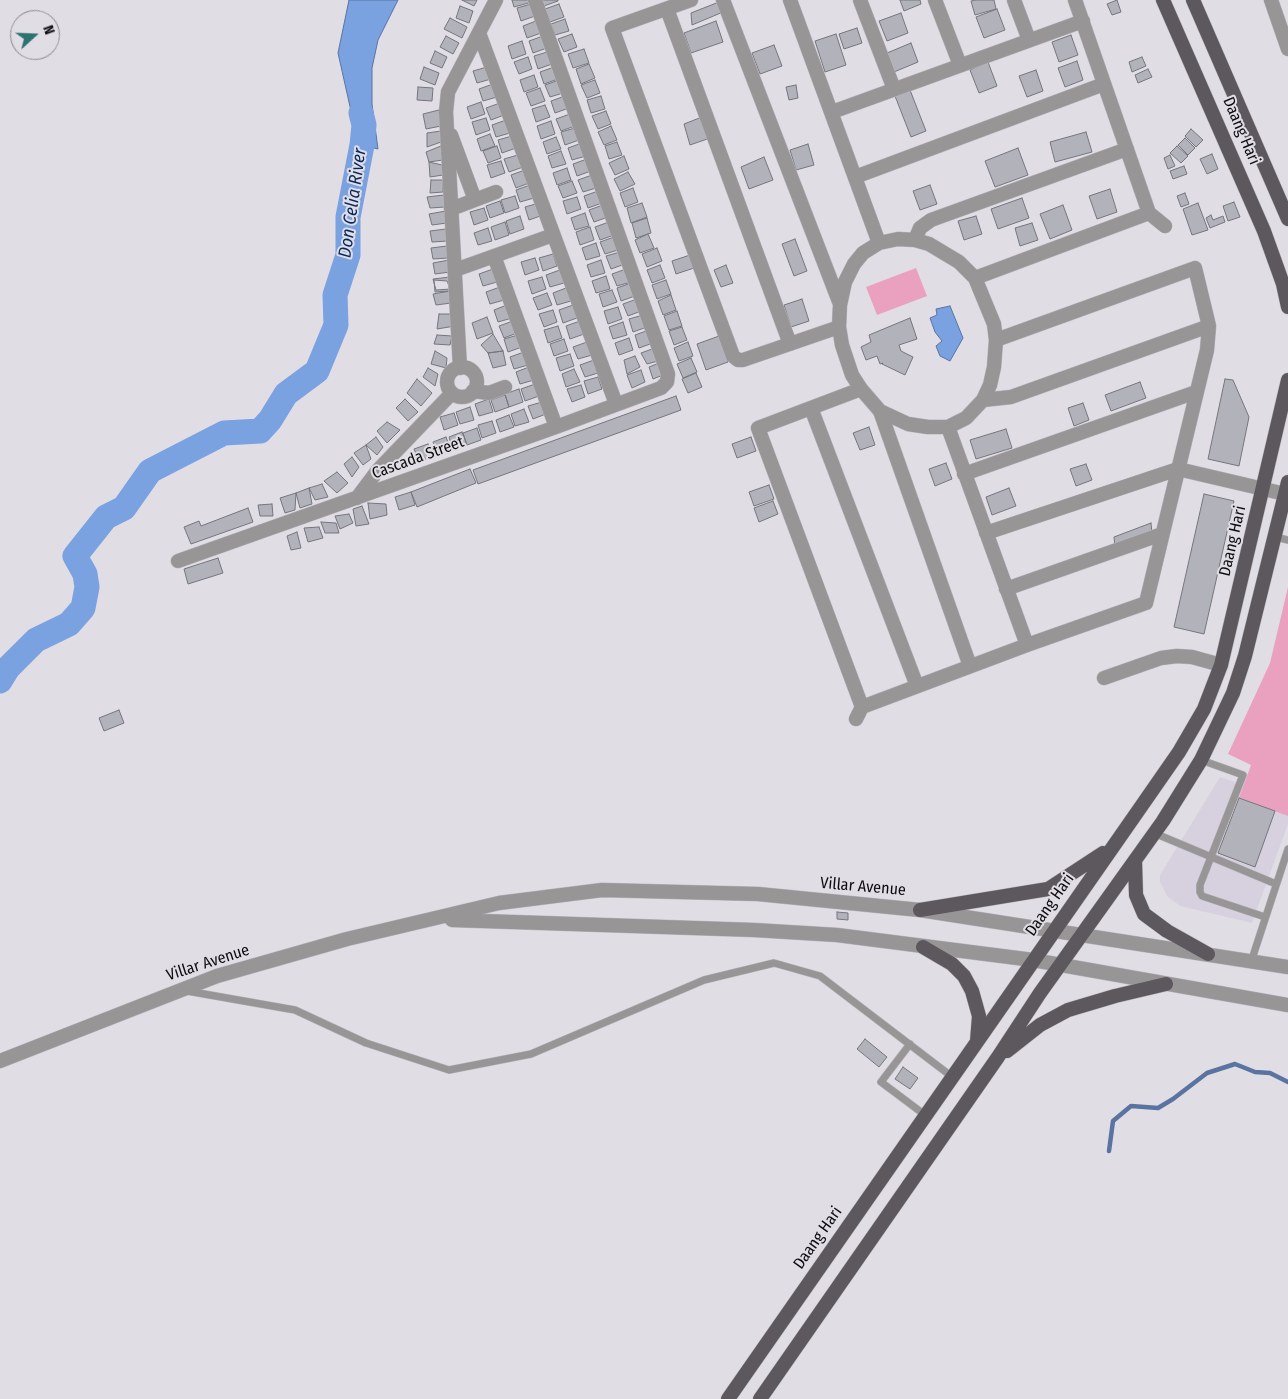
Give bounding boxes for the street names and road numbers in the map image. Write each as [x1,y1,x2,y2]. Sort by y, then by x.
street label: Daang Hari [1218,94,1264,168]
street label: Cascada Street [369,432,467,484]
street label: Daang Hari [1216,504,1250,578]
street label: Daang Hari [1022,870,1078,940]
street label: Villar Avenue [819,874,907,900]
street label: Villar Avenue [164,941,252,985]
street label: Daang Hari [790,1203,846,1273]

